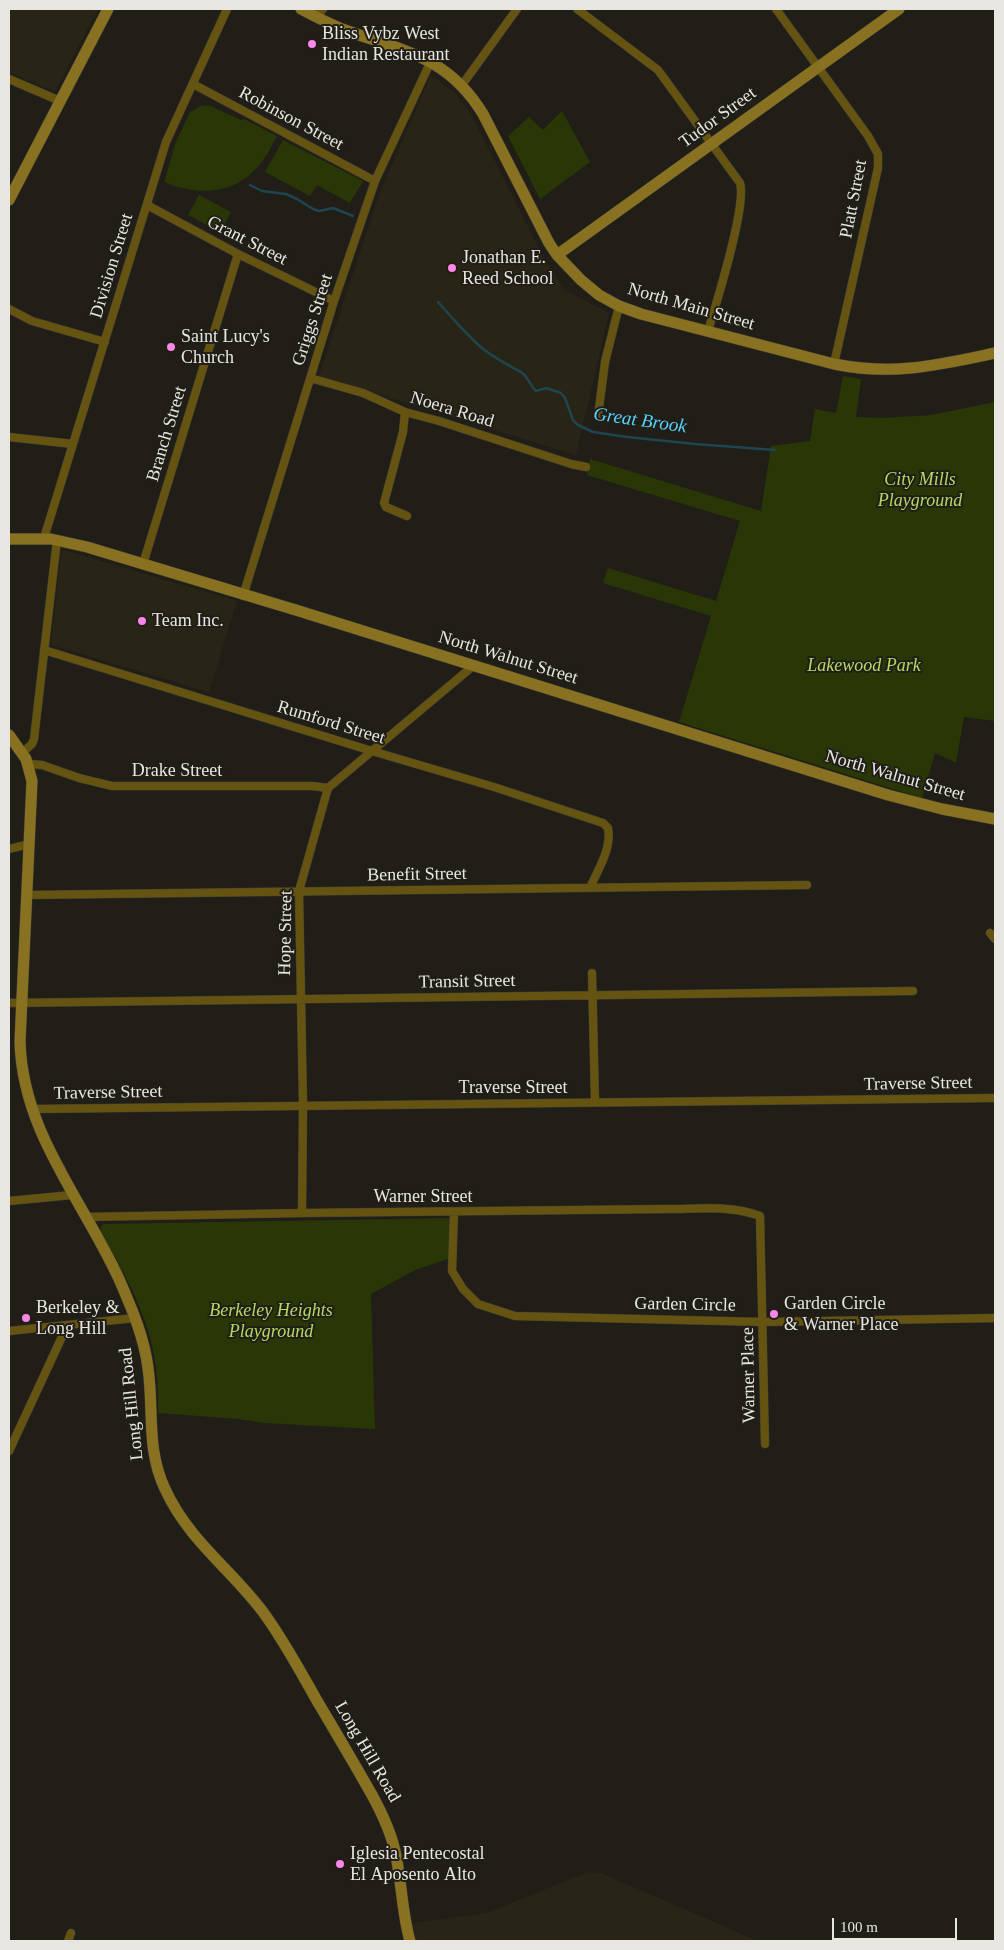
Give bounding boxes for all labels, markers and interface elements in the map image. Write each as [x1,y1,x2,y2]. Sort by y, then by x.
place label: Bliss Vybz West Indian Restaurant [322,23,449,66]
marker: Bliss Vybz West Indian Restaurant [306,38,318,50]
street label: Robinson Street [235,82,347,156]
street label: Tudor Street [675,83,761,153]
street label: Platt Street [836,158,872,240]
street label: Division Street [86,211,138,321]
street label: Grant Street [203,212,291,270]
place label: Jonathan E. Reed School [462,247,553,290]
marker: Jonathan E. Reed School [446,262,458,274]
street label: Griggs Street [288,271,338,369]
street label: North Main Street [625,279,757,335]
place label: Saint Lucy's Church [181,326,270,368]
marker: Saint Lucy's Church [165,341,177,353]
street label: Branch Street [142,384,192,484]
street label: Noera Road [407,387,497,433]
water label: Great Brook [592,403,688,439]
park label: City Mills Playground [878,469,962,512]
place label: Team Inc. [152,610,224,632]
marker: Team Inc. [136,615,148,627]
street label: North Walnut Street [436,627,580,689]
park label: Lakewood Park [807,655,921,677]
street label: Rumford Street [275,696,387,750]
street label: North Walnut Street [823,746,967,806]
street label: Drake Street [132,760,222,782]
street label: Benefit Street [367,863,467,887]
street label: Hope Street [274,890,298,976]
street label: Transit Street [418,970,516,994]
street label: Traverse Street [863,1072,973,1096]
street label: Traverse Street [459,1077,567,1099]
street label: Traverse Street [53,1081,163,1105]
street label: Warner Street [373,1186,472,1208]
street label: Garden Circle [634,1293,736,1317]
place label: Garden Circle & Warner Place [784,1293,898,1336]
place label: Berkeley & Long Hill [36,1297,119,1340]
park label: Berkeley Heights Playground [209,1300,333,1342]
marker: Garden Circle & Warner Place [768,1308,780,1320]
marker: Berkeley & Long Hill [20,1312,32,1324]
street label: Warner Place [737,1327,761,1423]
street label: Long Hill Road [115,1347,149,1461]
street label: Long Hill Road [329,1698,405,1806]
place label: Iglesia Pentecostal El Aposento Alto [350,1843,484,1886]
marker: Iglesia Pentecostal El Aposento Alto [334,1858,346,1870]
scale bar [834,1908,959,1940]
text: 100 m [840,1919,878,1935]

